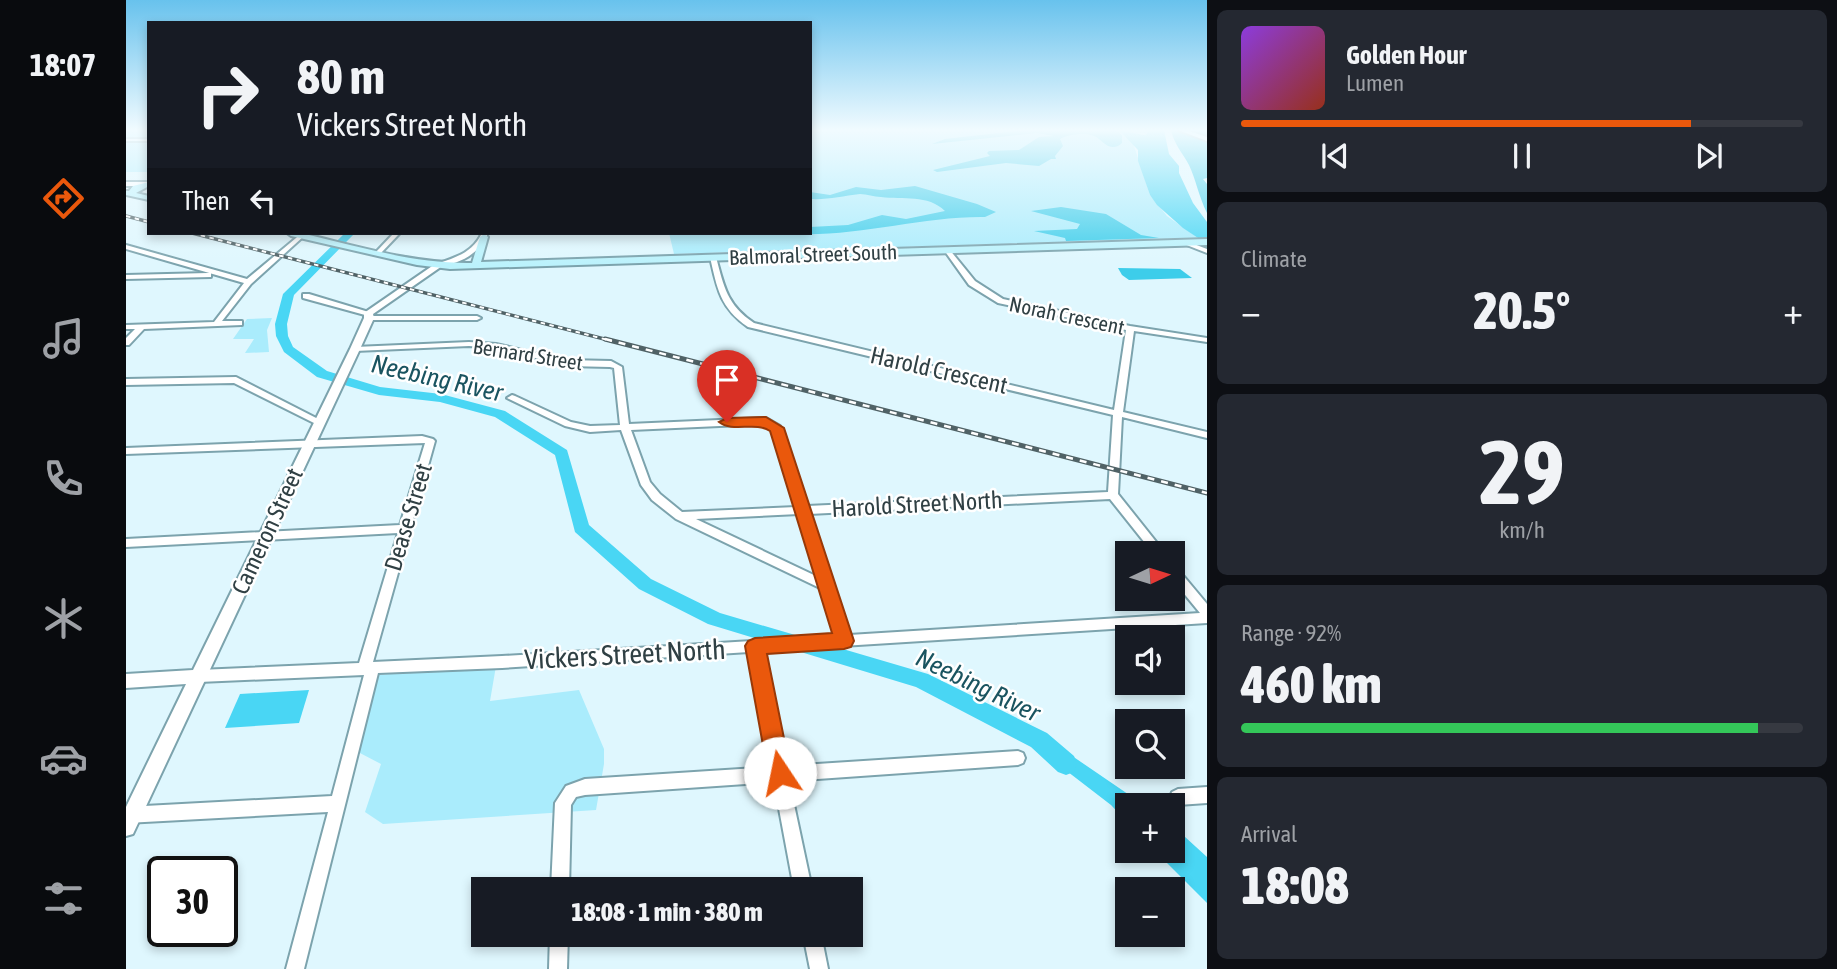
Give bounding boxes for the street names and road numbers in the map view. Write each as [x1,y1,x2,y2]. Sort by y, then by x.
street label: Balmoral Street South [728,239,898,269]
street label: Norah Crescent [1007,291,1127,339]
street label: Bernard Street [471,333,585,375]
street label: Harold Crescent [868,341,1010,399]
street label: Dease Street [379,460,437,574]
street label: Cameron Street [226,464,308,598]
street label: Harold Street North [831,486,1003,522]
street label: Vickers Street North [524,633,726,675]

